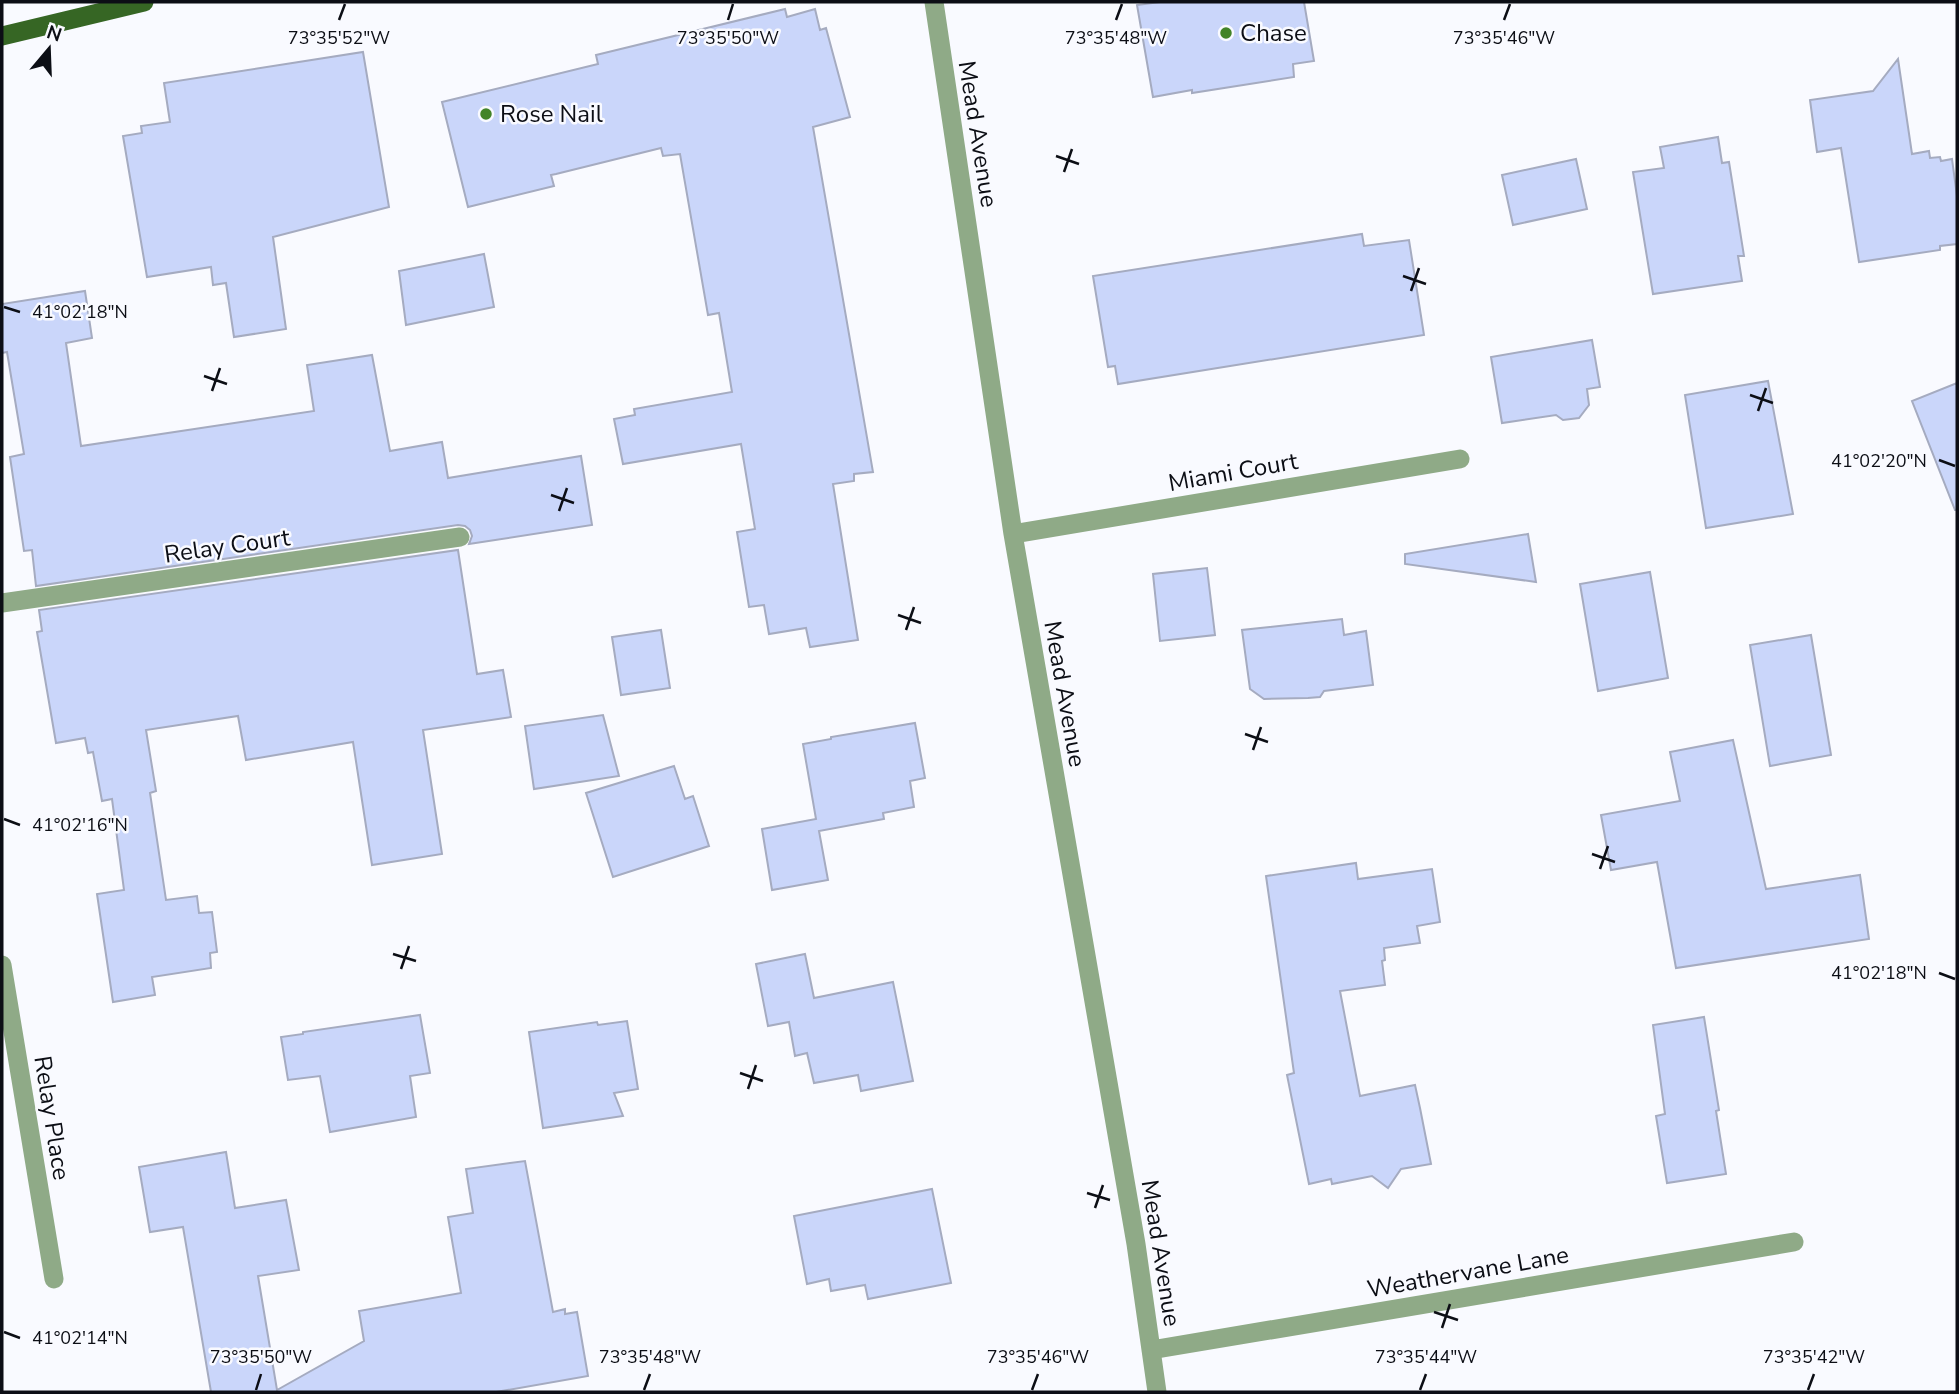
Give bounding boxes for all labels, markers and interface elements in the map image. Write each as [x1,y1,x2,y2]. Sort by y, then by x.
north arrow [14,14,84,84]
place label: Chase [1240,17,1307,49]
text: N [43,19,65,48]
marker: Chase [1218,25,1234,41]
text: 73°35'52"W [288,26,390,50]
text: 73°35'50"W [677,26,779,50]
text: 73°35'48"W [1065,26,1167,50]
text: 73°35'46"W [1453,26,1555,50]
street label: Mead Avenue [951,58,1005,210]
place label: Rose Nail [500,98,603,130]
marker: Rose Nail [478,106,494,122]
text: 41°02'18"N [32,300,128,324]
street label: Miami Court [1166,445,1301,499]
text: 41°02'20"N [1831,449,1927,473]
street label: Relay Court [162,521,292,571]
street label: Mead Avenue [1036,618,1094,770]
text: 41°02'16"N [32,813,128,837]
text: 41°02'18"N [1831,961,1927,985]
street label: Relay Place [26,1054,78,1182]
street label: Mead Avenue [1134,1177,1188,1329]
street label: Weathervane Lane [1365,1239,1571,1305]
text: 41°02'14"N [32,1326,128,1350]
text: 73°35'50"W [210,1345,312,1369]
text: 73°35'48"W [599,1345,701,1369]
text: 73°35'46"W [987,1345,1089,1369]
text: 73°35'44"W [1375,1345,1477,1369]
text: 73°35'42"W [1763,1345,1865,1369]

